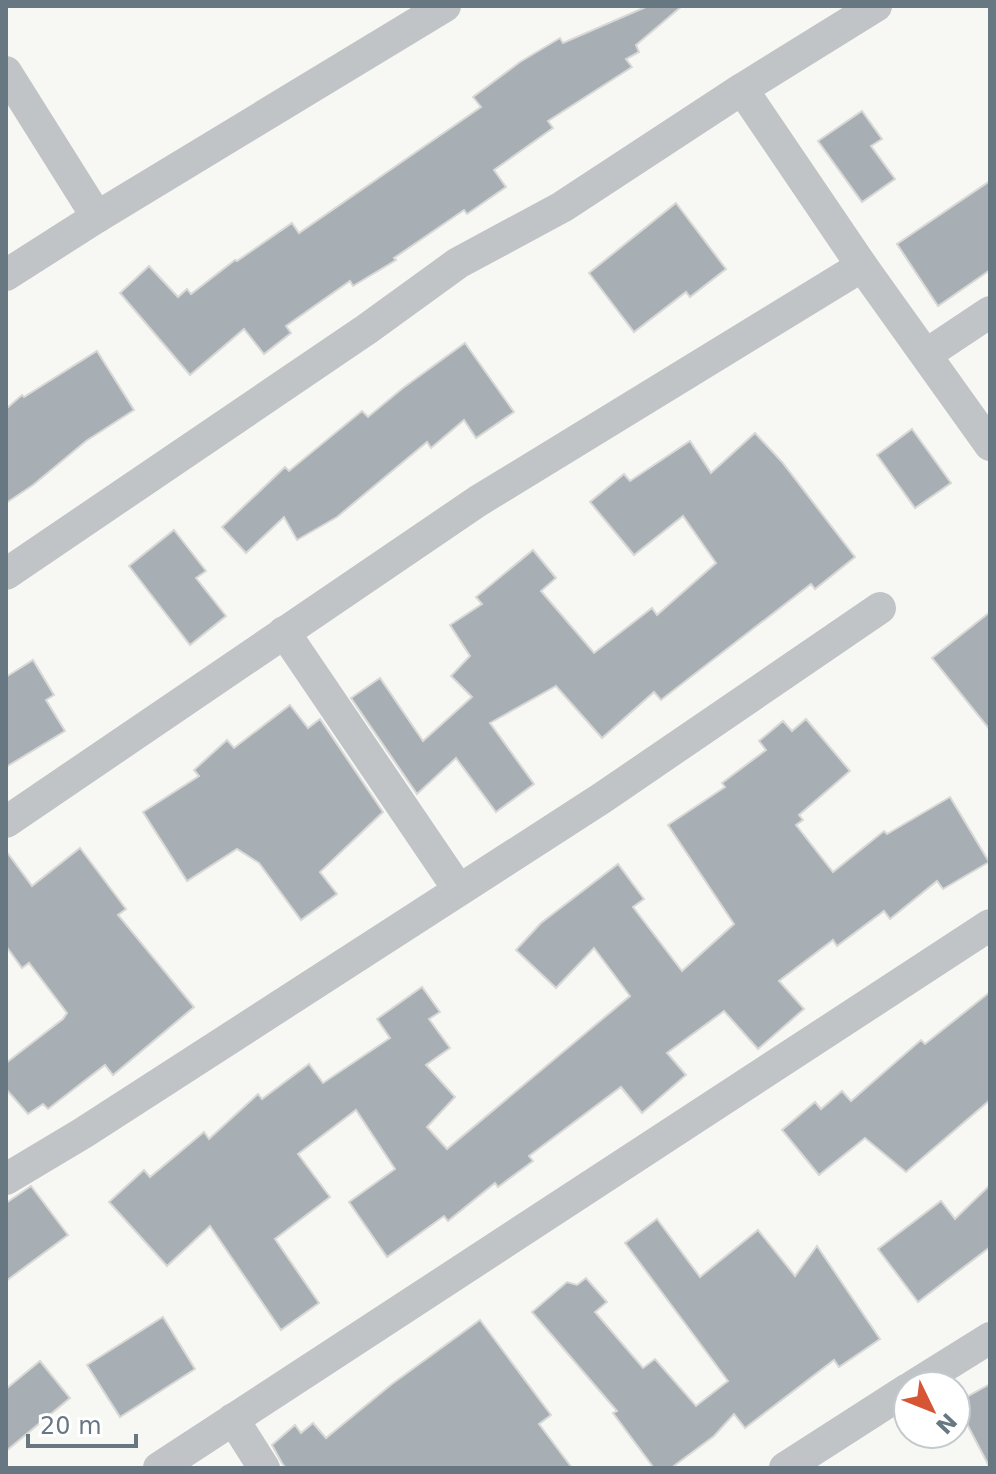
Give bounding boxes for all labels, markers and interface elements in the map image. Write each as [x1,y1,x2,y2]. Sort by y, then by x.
north arrow [892,1370,972,1450]
scale bar [28,1398,136,1448]
text: N [931,1408,962,1439]
text: 20 m [40,1412,102,1440]

